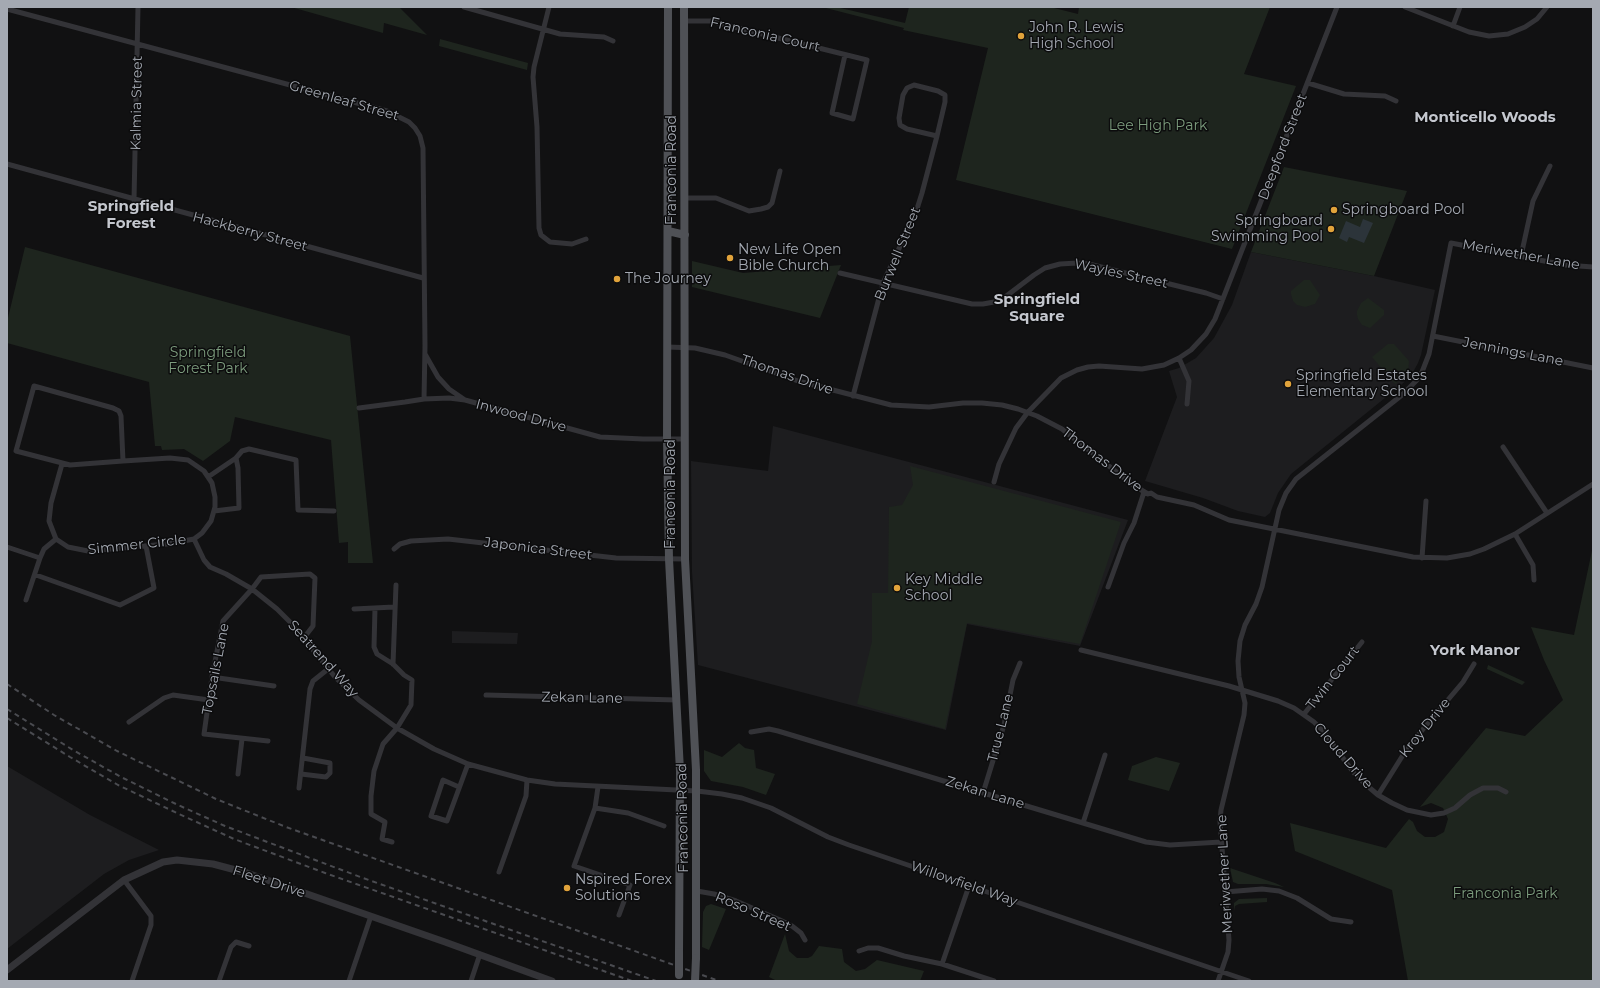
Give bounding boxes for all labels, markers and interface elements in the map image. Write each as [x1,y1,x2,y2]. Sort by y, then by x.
street label: Franconia Court [708,14,822,56]
place label: John R. Lewis High School [1029,20,1124,52]
marker: John R. Lewis High School [1016,31,1026,41]
street label: Kalmia Street [128,56,146,150]
street label: Greenleaf Street [287,77,401,125]
street label: Deepford Street [1255,92,1311,202]
district label: Monticello Woods [1414,109,1556,127]
street label: Franconia Road [664,115,680,225]
park label: Lee High Park [1109,118,1207,134]
district label: Springfield Forest [88,198,174,233]
place label: Springboard Pool [1342,202,1465,218]
street label: Burwell Street [872,205,924,303]
marker: Springboard Pool [1329,205,1339,215]
street label: Hackberry Street [191,209,309,255]
place label: Springboard Swimming Pool [1211,213,1323,246]
marker: Springboard Swimming Pool [1326,224,1336,234]
street label: Meriwether Lane [1461,236,1581,274]
place label: New Life Open Bible Church [738,242,842,274]
marker: New Life Open Bible Church [725,253,735,263]
street label: Wayles Street [1073,256,1169,292]
place label: The Journey [625,271,711,287]
marker: The Journey [612,274,622,284]
district label: Springfield Square [994,291,1080,326]
street label: Jennings Lane [1461,334,1565,370]
park label: Springfield Forest Park [168,345,248,378]
street label: Thomas Drive [739,351,835,399]
place label: Springfield Estates Elementary School [1296,368,1428,400]
marker: Springfield Estates Elementary School [1283,379,1293,389]
street label: Inwood Drive [474,396,568,436]
street label: Thomas Drive [1058,424,1146,496]
street label: Franconia Road [663,439,679,549]
street label: Simmer Circle [87,531,187,559]
street label: Japonica Street [483,534,593,564]
place label: Key Middle School [905,572,983,604]
marker: Key Middle School [892,583,902,593]
street label: Seatrend Way [284,617,362,701]
street label: Topsails Lane [199,622,233,716]
district label: York Manor [1430,642,1520,660]
street label: Twin Court [1303,643,1363,713]
street label: Zekan Lane [541,689,623,707]
street label: True Lane [984,692,1018,764]
street label: Kroy Drive [1396,695,1454,761]
street label: Cloud Drive [1310,720,1376,792]
street label: Franconia Road [674,763,692,873]
street label: Zekan Lane [944,773,1026,813]
street label: Meriwether Lane [1213,814,1237,934]
street label: Willowfield Way [908,858,1020,910]
street label: Fleet Drive [230,862,308,902]
place label: Nspired Forex Solutions [575,872,672,904]
marker: Nspired Forex Solutions [562,883,572,893]
park label: Franconia Park [1452,886,1558,902]
street label: Roso Street [713,889,793,935]

